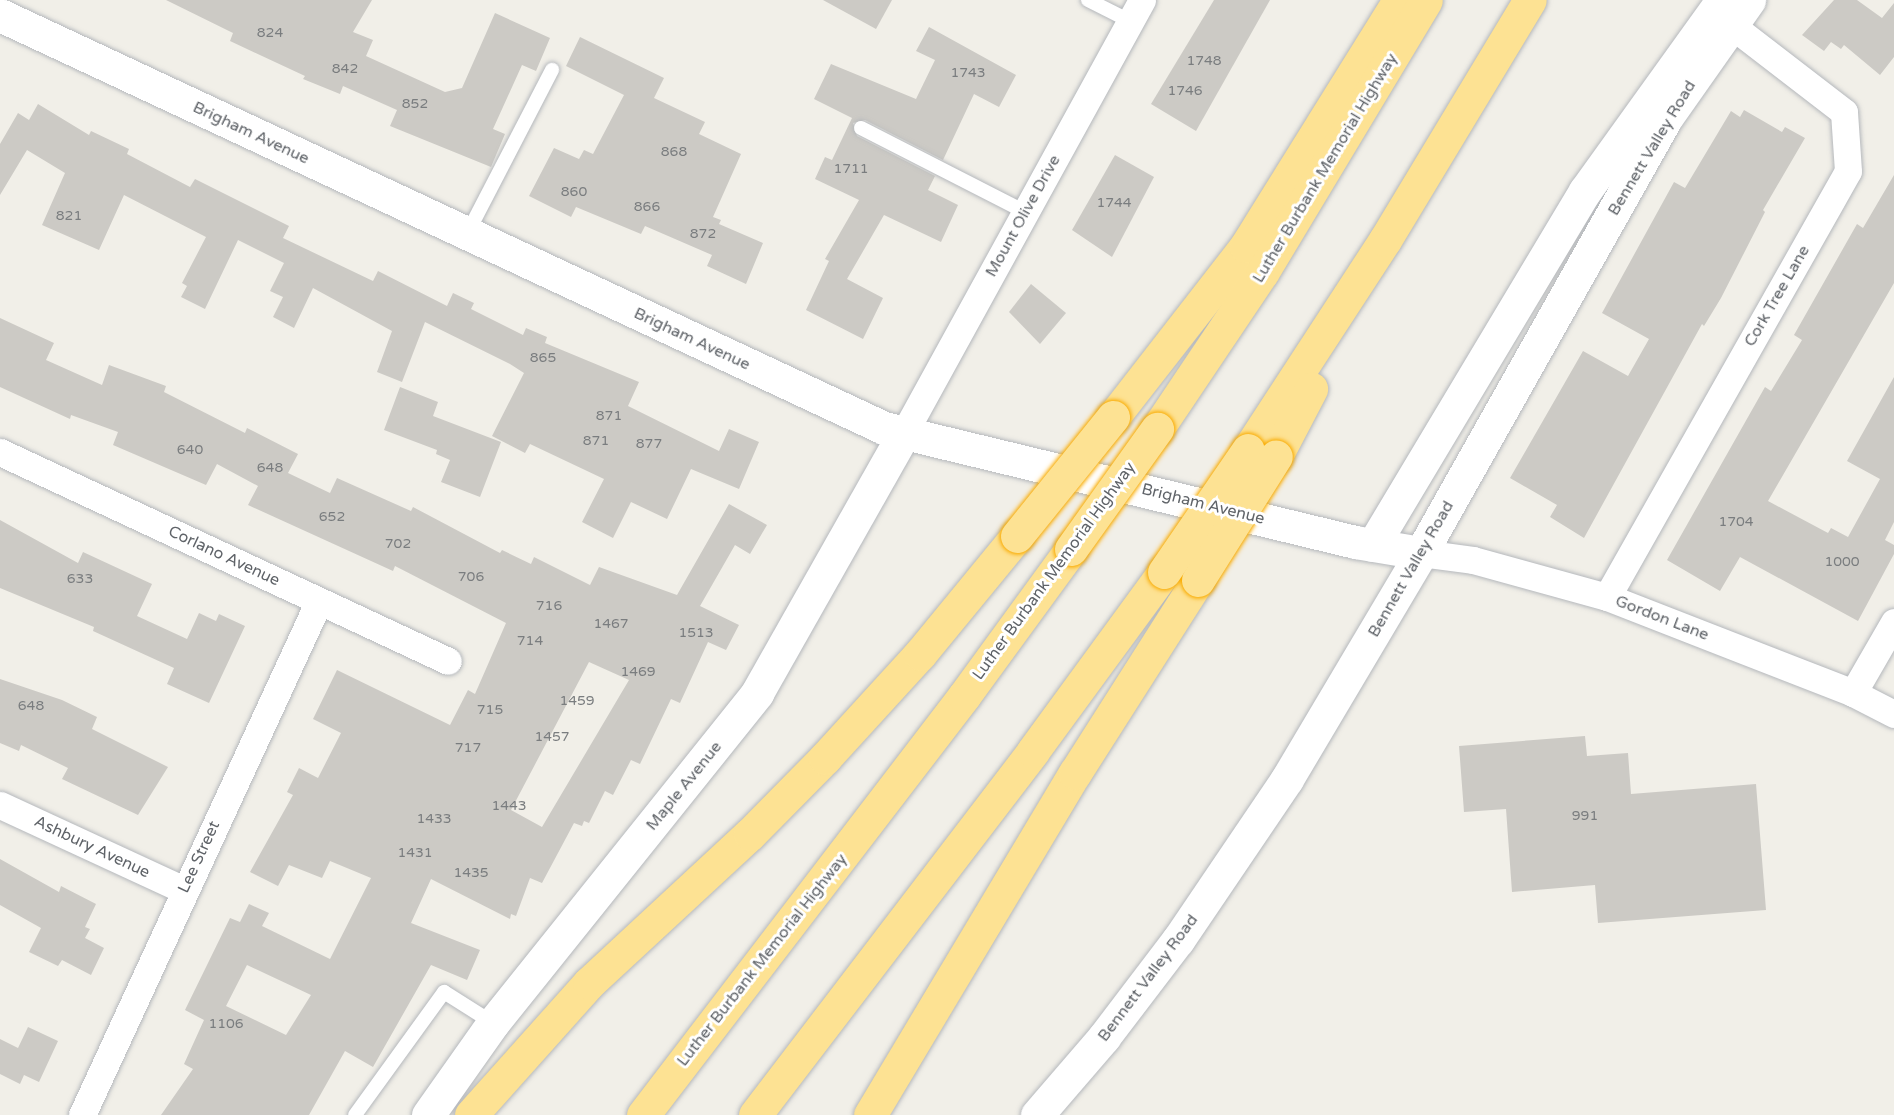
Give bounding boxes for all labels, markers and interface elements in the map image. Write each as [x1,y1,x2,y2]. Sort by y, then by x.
house number: 824 [257,25,283,41]
street label: Luther Burbank Memorial Highway [1249,50,1401,286]
house number: 1748 [1186,53,1222,69]
house number: 842 [332,61,358,77]
house number: 1743 [950,65,986,81]
street label: Bennett Valley Road [1604,77,1700,219]
house number: 1746 [1167,83,1203,99]
house number: 852 [402,96,428,112]
street label: Brigham Avenue [190,98,312,168]
house number: 868 [661,144,687,160]
street label: Mount Olive Drive [982,152,1064,280]
house number: 1711 [833,161,869,177]
house number: 860 [561,184,587,200]
house number: 1744 [1096,195,1132,211]
house number: 866 [634,199,660,215]
house number: 821 [56,208,82,224]
house number: 872 [690,226,716,242]
street label: Cork Tree Lane [1740,242,1814,350]
street label: Brigham Avenue [631,304,753,374]
house number: 865 [530,350,556,366]
house number: 871 [596,408,622,424]
house number: 871 [583,433,609,449]
house number: 877 [636,436,662,452]
house number: 640 [177,442,203,458]
street label: Luther Burbank Memorial Highway [969,458,1139,684]
house number: 648 [257,460,283,476]
street label: Brigham Avenue [1140,479,1266,529]
street label: Bennett Valley Road [1364,497,1458,641]
house number: 652 [319,509,345,525]
house number: 1704 [1718,514,1754,530]
street label: Corlano Avenue [165,522,283,590]
house number: 702 [385,536,411,552]
house number: 1000 [1824,554,1860,570]
house number: 706 [458,569,484,585]
house number: 633 [67,571,93,587]
street label: Gordon Lane [1613,591,1711,645]
house number: 716 [536,598,562,614]
house number: 1467 [593,616,629,632]
house number: 1513 [678,625,714,641]
house number: 714 [517,633,543,649]
house number: 1469 [620,664,656,680]
house number: 1459 [559,693,595,709]
house number: 648 [18,698,44,714]
house number: 715 [477,702,503,718]
house number: 1457 [534,729,570,745]
street label: Maple Avenue [642,738,726,834]
house number: 717 [455,740,481,756]
house number: 1443 [491,798,527,814]
house number: 991 [1572,808,1598,824]
house number: 1433 [416,811,452,827]
street label: Ashbury Avenue [31,812,153,882]
street label: Lee Street [174,818,224,896]
house number: 1431 [397,845,433,861]
street label: Luther Burbank Memorial Highway [673,850,851,1070]
house number: 1435 [453,865,489,881]
street label: Bennett Valley Road [1094,911,1202,1045]
house number: 1106 [208,1016,244,1032]

